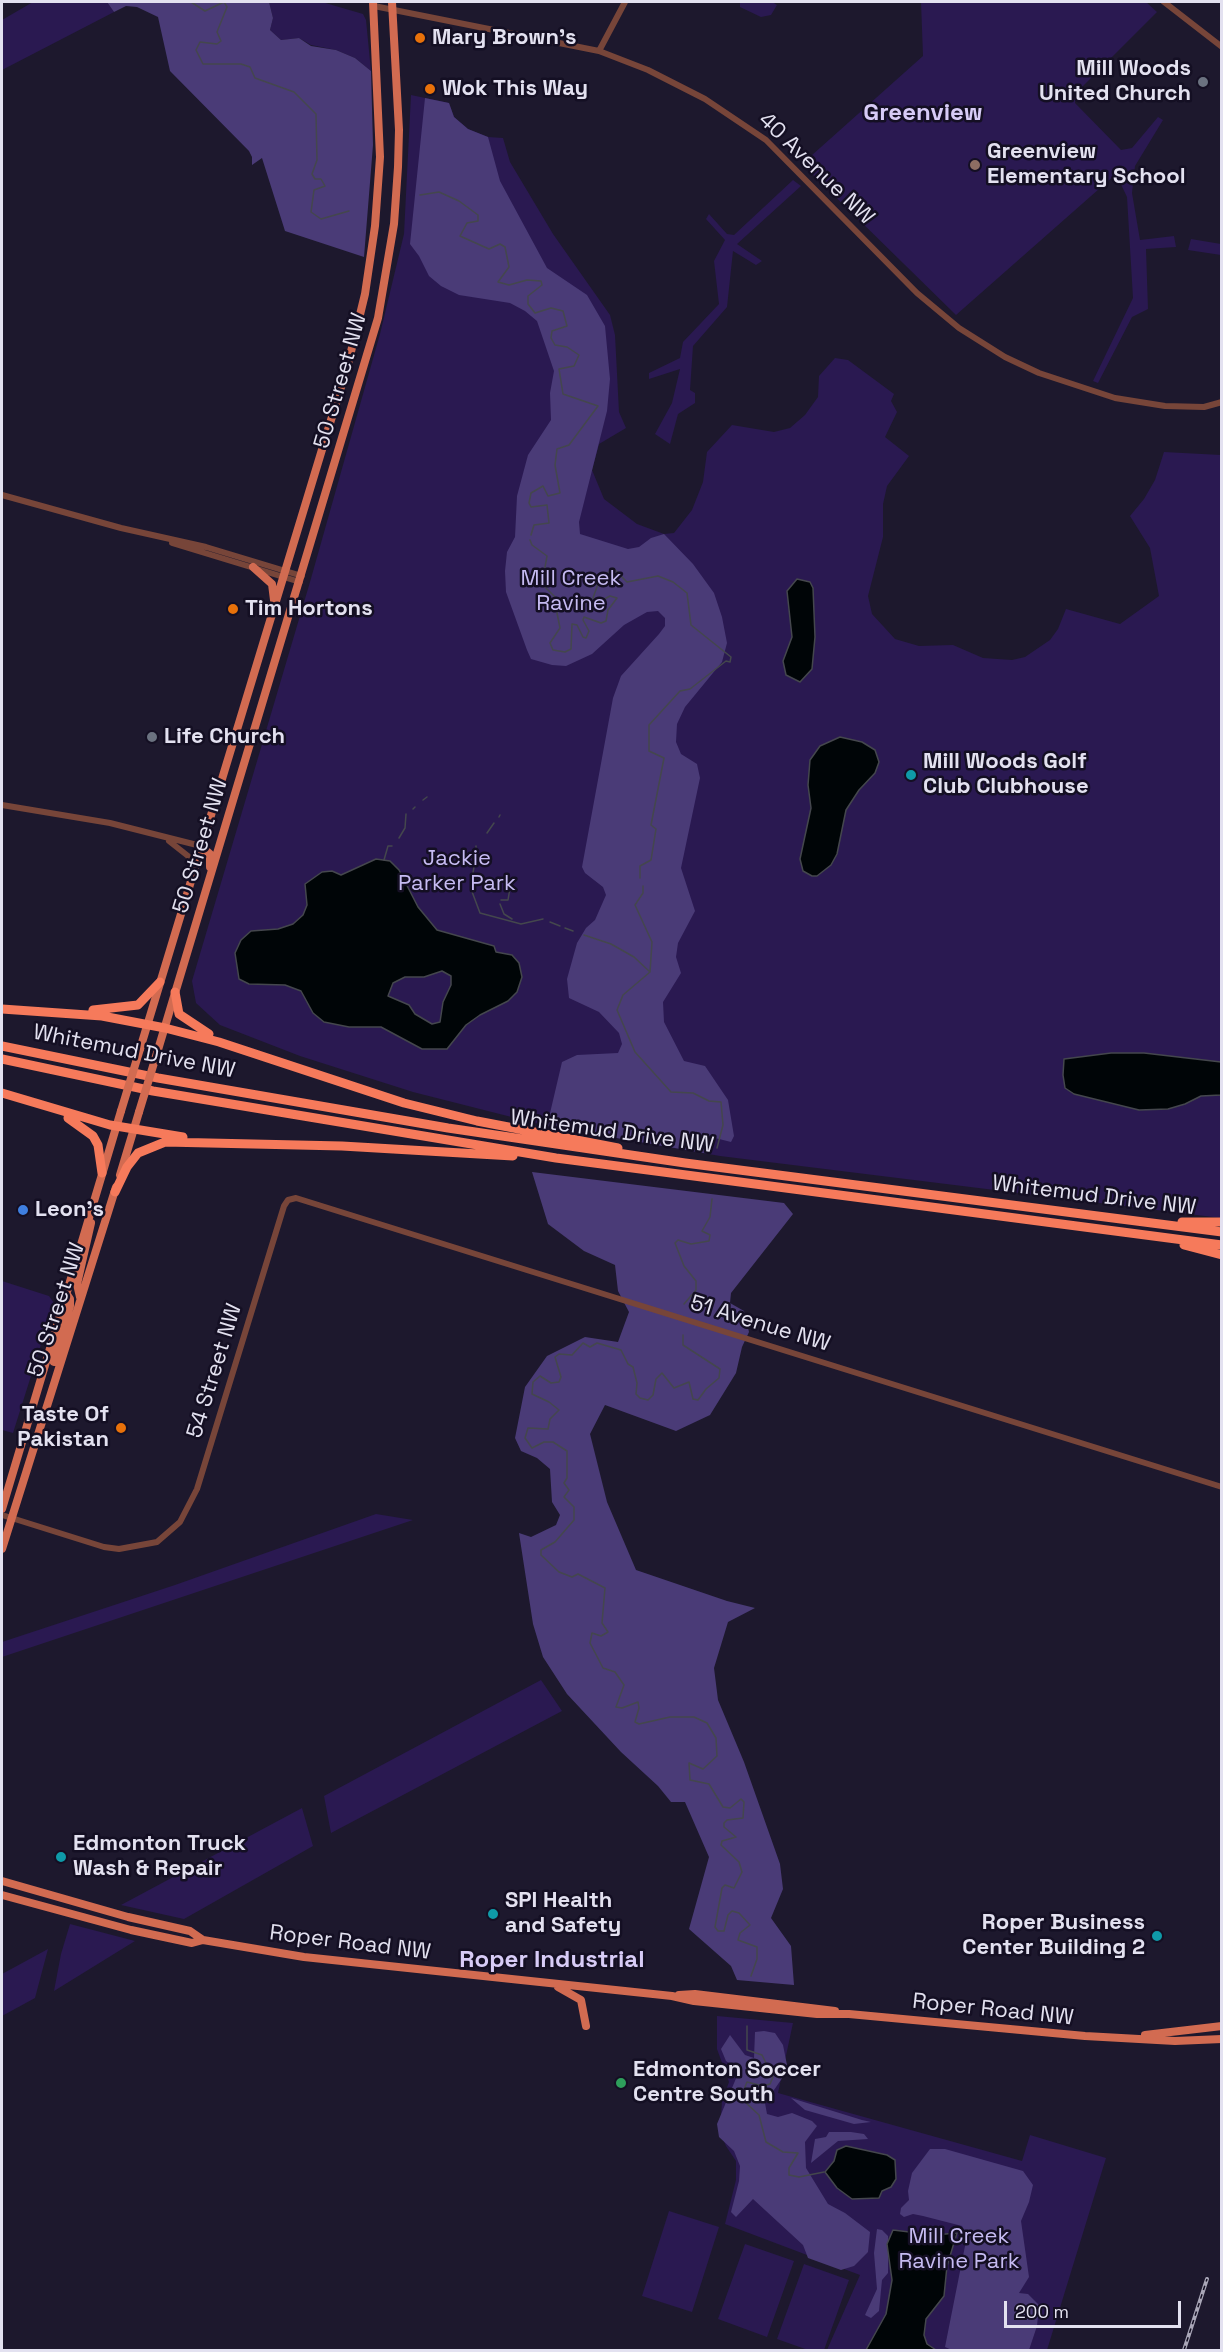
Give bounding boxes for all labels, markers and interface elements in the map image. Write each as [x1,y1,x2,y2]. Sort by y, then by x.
place label: Mary Brown's [432,25,576,51]
marker: Mary Brown's [413,31,427,45]
place label: Mill Woods United Church [1039,56,1191,107]
marker: Mill Woods United Church [1196,75,1210,89]
place label: Wok This Way [442,76,588,102]
marker: Wok This Way [423,82,437,96]
district label: Greenview [863,99,983,127]
street label: 40 Avenue NW [753,107,879,231]
place label: Greenview Elementary School [987,139,1186,190]
marker: Greenview Elementary School [968,158,982,172]
street label: 50 Street NW [309,310,373,452]
park label: Mill Creek Ravine [521,566,621,618]
place label: Tim Hortons [245,596,373,622]
marker: Tim Hortons [226,602,240,616]
place label: Life Church [164,724,285,750]
marker: Life Church [145,730,159,744]
place label: Mill Woods Golf Club Clubhouse [923,749,1089,800]
marker: Mill Woods Golf Club Clubhouse [904,768,918,782]
street label: 50 Street NW [168,775,234,917]
park label: Jackie Parker Park [398,846,516,897]
street label: Whitemud Drive NW [31,1019,237,1085]
street label: Whitemud Drive NW [509,1105,715,1159]
street label: Whitemud Drive NW [991,1170,1197,1222]
place label: Leon's [35,1197,104,1223]
marker: Leon's [16,1203,30,1217]
street label: 50 Street NW [23,1239,91,1381]
street label: 51 Avenue NW [687,1290,833,1358]
street label: 54 Street NW [182,1301,248,1441]
place label: Taste Of Pakistan [17,1402,109,1454]
marker: Taste Of Pakistan [114,1421,128,1435]
place label: Edmonton Truck Wash & Repair [73,1831,246,1882]
marker: Edmonton Truck Wash & Repair [54,1850,68,1864]
place label: SPI Health and Safety [505,1888,621,1940]
marker: SPI Health and Safety [486,1907,500,1921]
place label: Roper Business Center Building 2 [962,1910,1145,1962]
street label: Roper Road NW [268,1920,432,1966]
marker: Roper Business Center Building 2 [1150,1929,1164,1943]
district label: Roper Industrial [459,1946,645,1974]
street label: Roper Road NW [911,1988,1075,2032]
place label: Edmonton Soccer Centre South [633,2057,821,2108]
marker: Edmonton Soccer Centre South [614,2076,628,2090]
park label: Mill Creek Ravine Park [898,2224,1020,2276]
scale bar [1007,2289,1184,2327]
text: 200 m [1015,2300,1069,2323]

